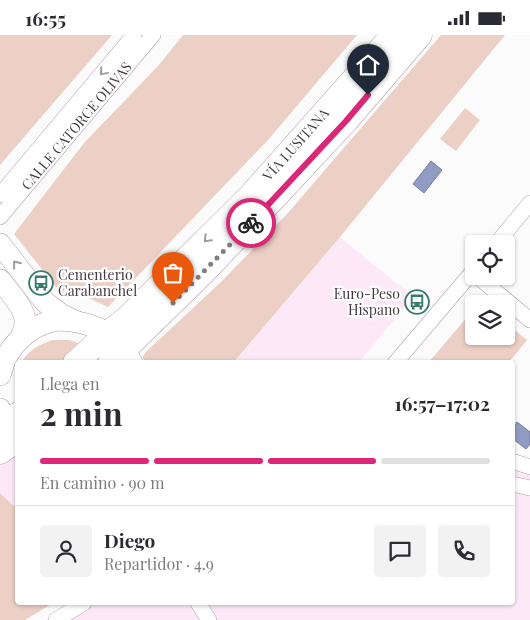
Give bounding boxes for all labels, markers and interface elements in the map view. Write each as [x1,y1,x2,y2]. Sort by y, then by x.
text: 16:55 [25,5,66,31]
pin [347,44,389,95]
icon: home [354,51,382,79]
street label: CALLE CATORCE OLIVAS [17,58,136,194]
one-way arrow [99,67,108,76]
street label: VÍA LUSITANA [257,104,333,185]
courier [226,198,276,248]
icon: bike [237,209,265,237]
one-way arrow [204,233,213,242]
map controls [465,235,515,345]
button: locate [465,235,515,285]
pin [152,252,194,303]
icon: bag [159,259,187,287]
one-way arrow [13,261,21,270]
place label: Cementerio Carabanchel [58,265,137,300]
bus stop icon: Cementerio Carabanchel [28,270,54,296]
place label: Euro-Peso Hispano [334,284,400,319]
bus stop icon: Euro-Peso Hispano [404,289,430,315]
button: layers [465,295,515,345]
text: Llega en [40,373,100,394]
text: 16:57–17:02 [395,390,490,416]
text: 2 min [40,391,123,434]
text: En camino · 90 m [40,472,164,493]
button: person [40,525,92,577]
button: chat [374,525,426,577]
button: phone [438,525,490,577]
text: Diego [104,527,155,553]
text: Repartidor · 4.9 [104,553,214,574]

